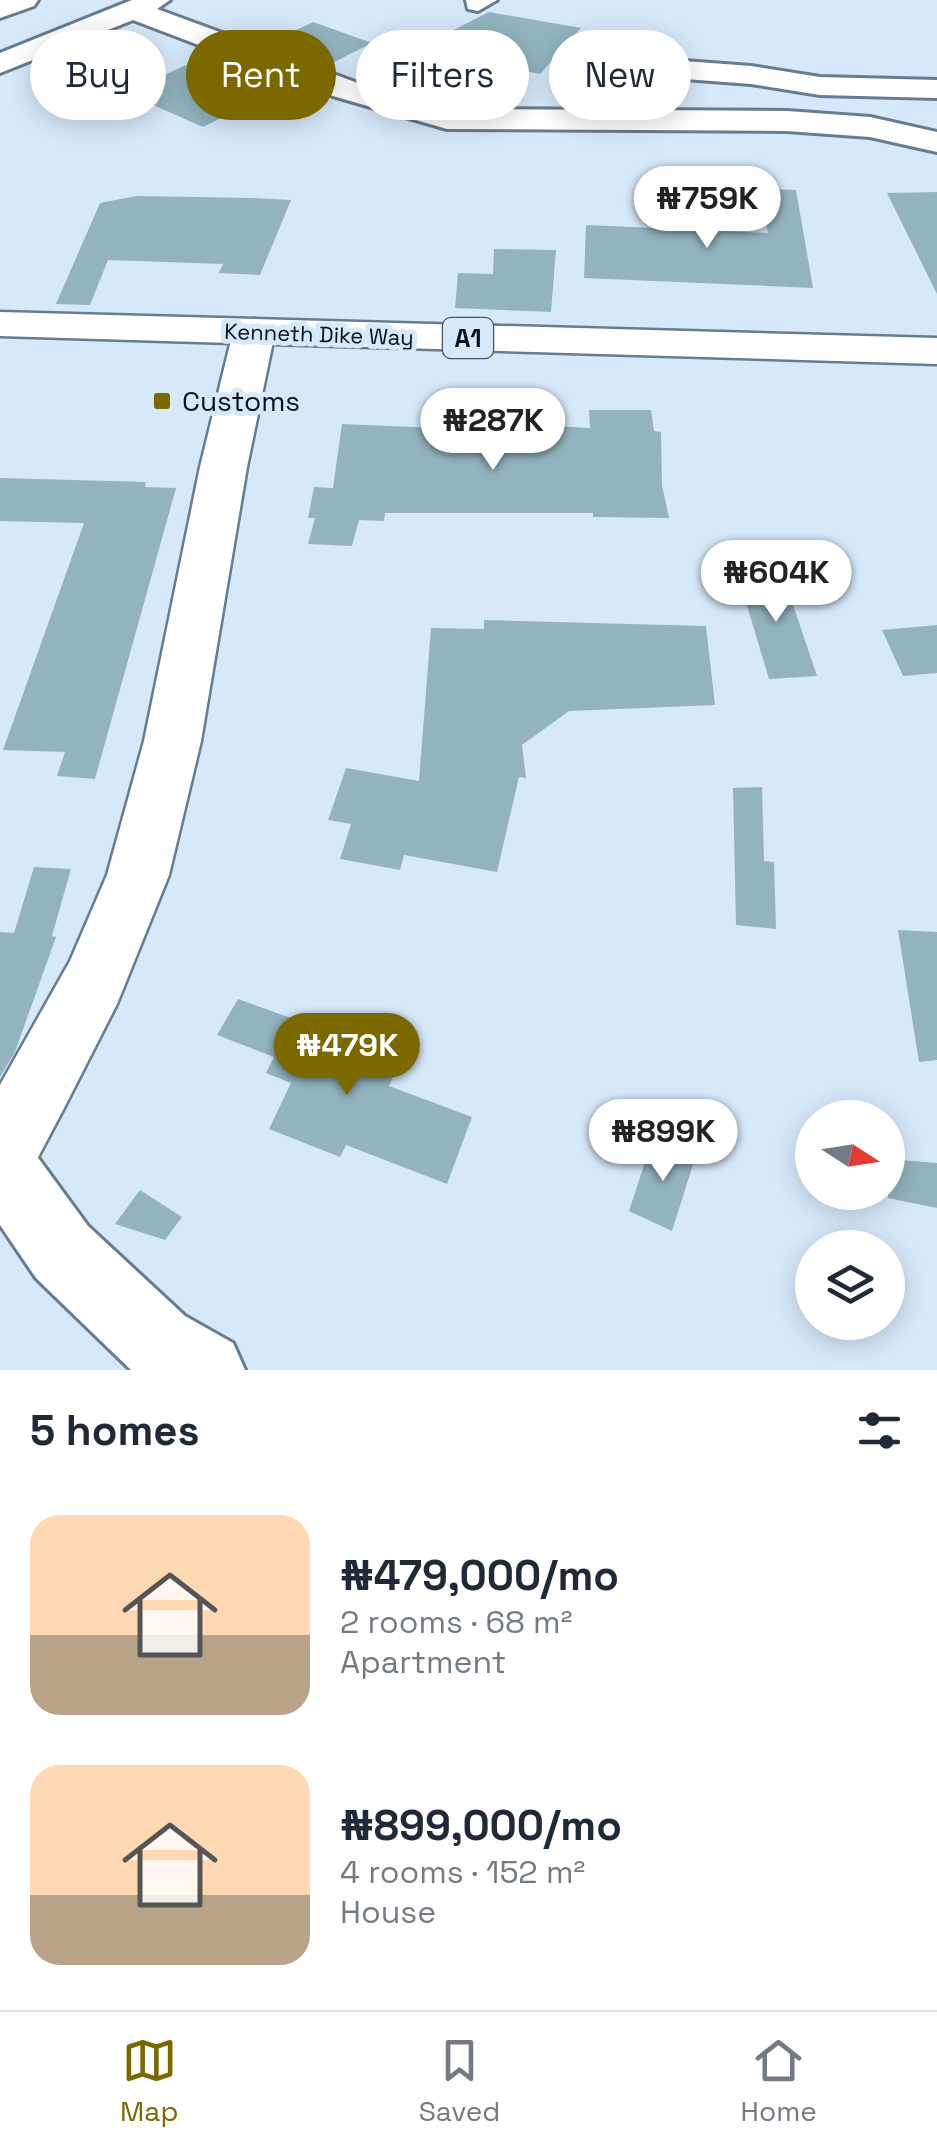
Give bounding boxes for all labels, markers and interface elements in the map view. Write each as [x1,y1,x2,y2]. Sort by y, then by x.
chip: Buy [30,30,166,120]
chip: Rent [186,30,336,120]
chip: Filters [356,30,529,120]
chip: New [549,30,691,120]
pin: ₦759K [637,166,777,251]
text: ₦759K [656,178,758,218]
street label: Kenneth Dike Way [224,317,414,351]
road number: A1 [443,318,493,358]
place label: Customs [182,383,300,419]
pin: ₦287K [423,388,563,473]
marker: Customs [151,390,173,412]
text: ₦287K [442,400,544,440]
pin: ₦604K [706,540,846,625]
text: ₦604K [723,552,829,592]
pin: ₦479K [277,1013,417,1098]
text: ₦479K [296,1025,398,1065]
pin: ₦899K [593,1099,733,1184]
north arrow [795,1100,905,1210]
map controls [795,1100,905,1340]
text: ₦899K [611,1111,715,1151]
button: layers [795,1230,905,1340]
icon: filters [852,1403,907,1458]
text: 5 homes [30,1404,200,1457]
text: ₦479,000/mo [340,1549,619,1602]
icon: home [110,1555,230,1675]
text: 2 rooms · 68 m² [340,1602,572,1642]
text: Apartment [340,1642,506,1682]
text: ₦899,000/mo [340,1799,622,1852]
icon: home [110,1805,230,1925]
text: 4 rooms · 152 m² [340,1852,585,1892]
text: House [340,1892,436,1932]
tab: Map [120,2033,178,2129]
tab: Saved [419,2033,500,2129]
tab: Home [741,2033,817,2129]

